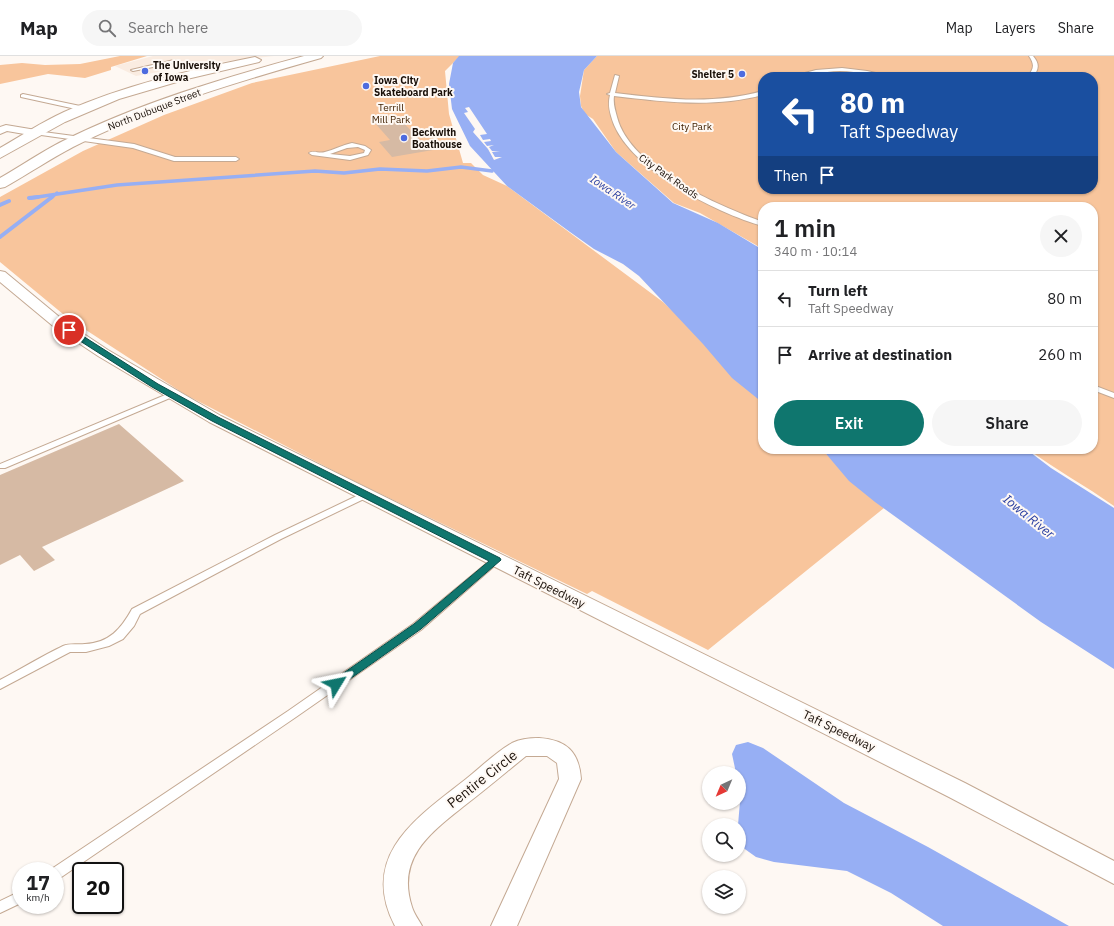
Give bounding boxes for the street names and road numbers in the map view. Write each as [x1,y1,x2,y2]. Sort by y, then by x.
street label: North Dubuque Street [106,86,203,133]
street label: City Park Roads [636,151,701,202]
street label: Taft Speedway [511,562,588,611]
street label: Taft Speedway [800,707,878,755]
street label: Pentire Circle [443,746,521,812]

